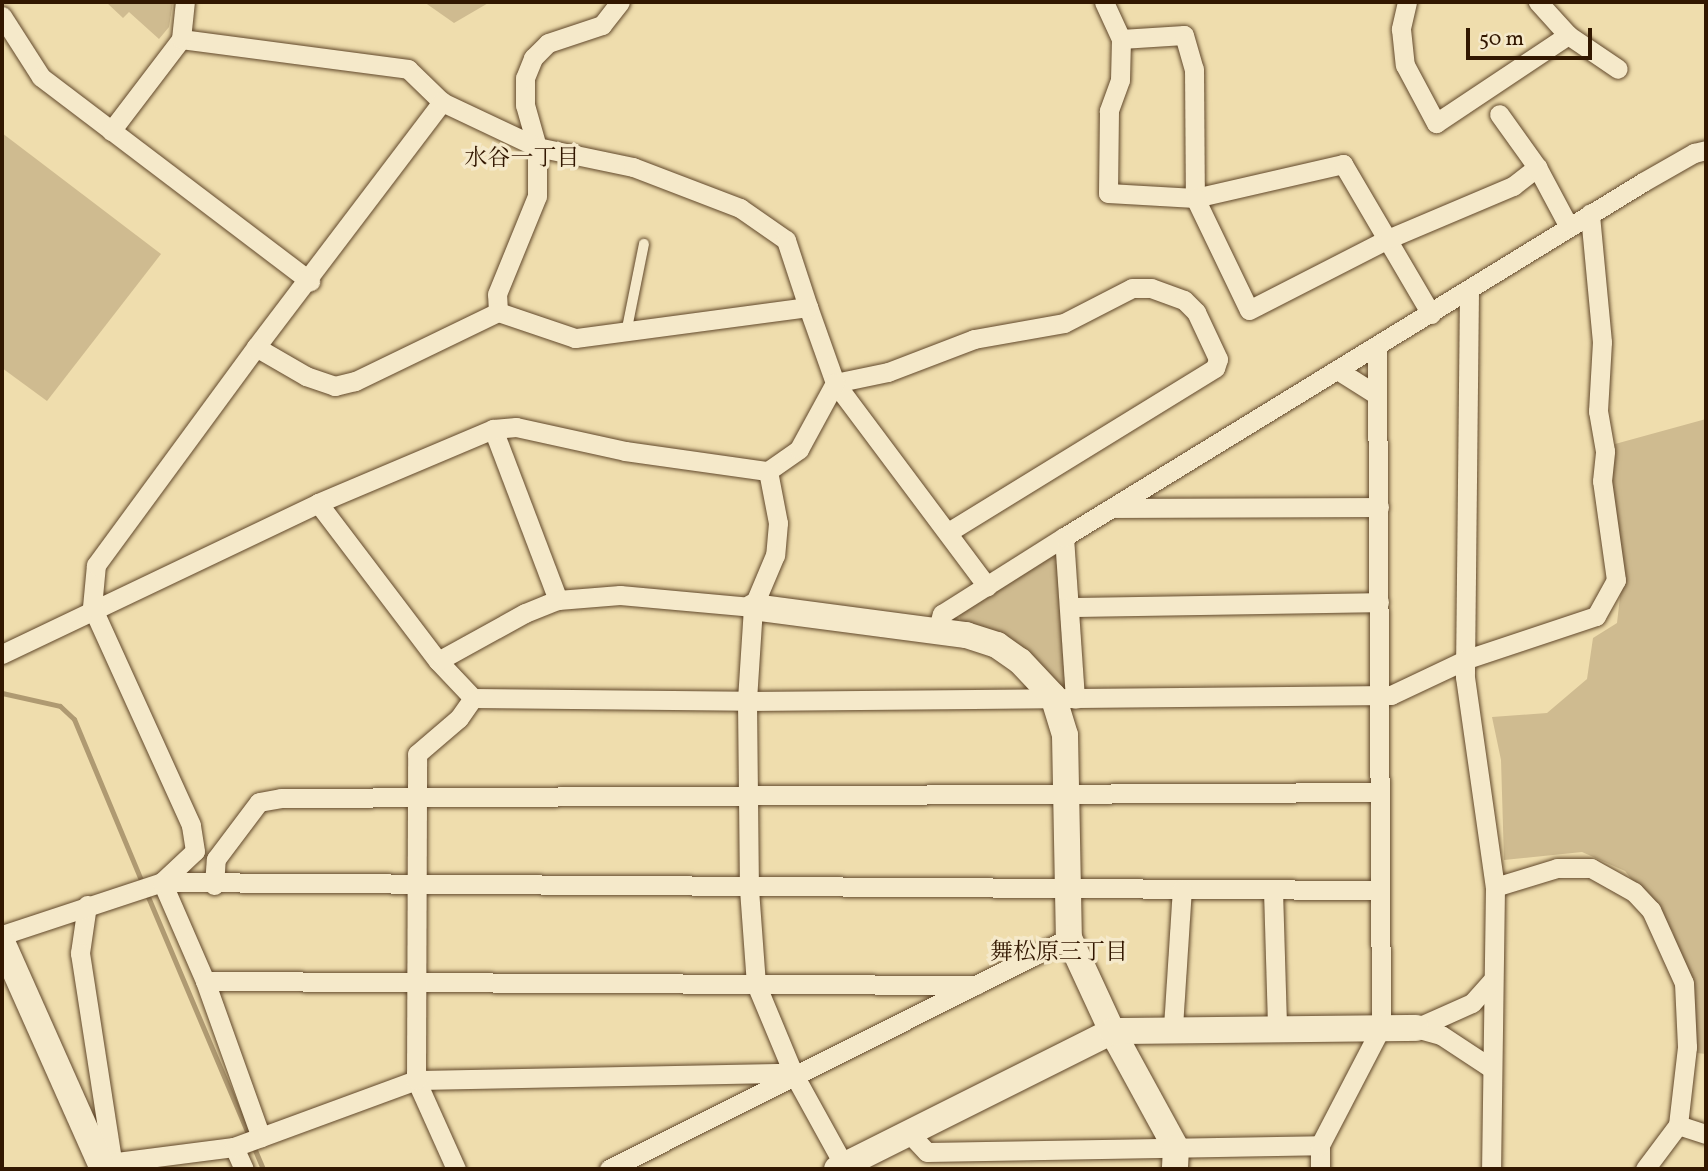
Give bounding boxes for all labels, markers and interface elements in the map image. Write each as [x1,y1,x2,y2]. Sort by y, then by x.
scale bar [1470,14,1596,58]
text: 50 m [1479,25,1524,54]
district label: 水谷一丁目 [465,145,579,173]
district label: 舞松原三丁目 [990,939,1128,967]

